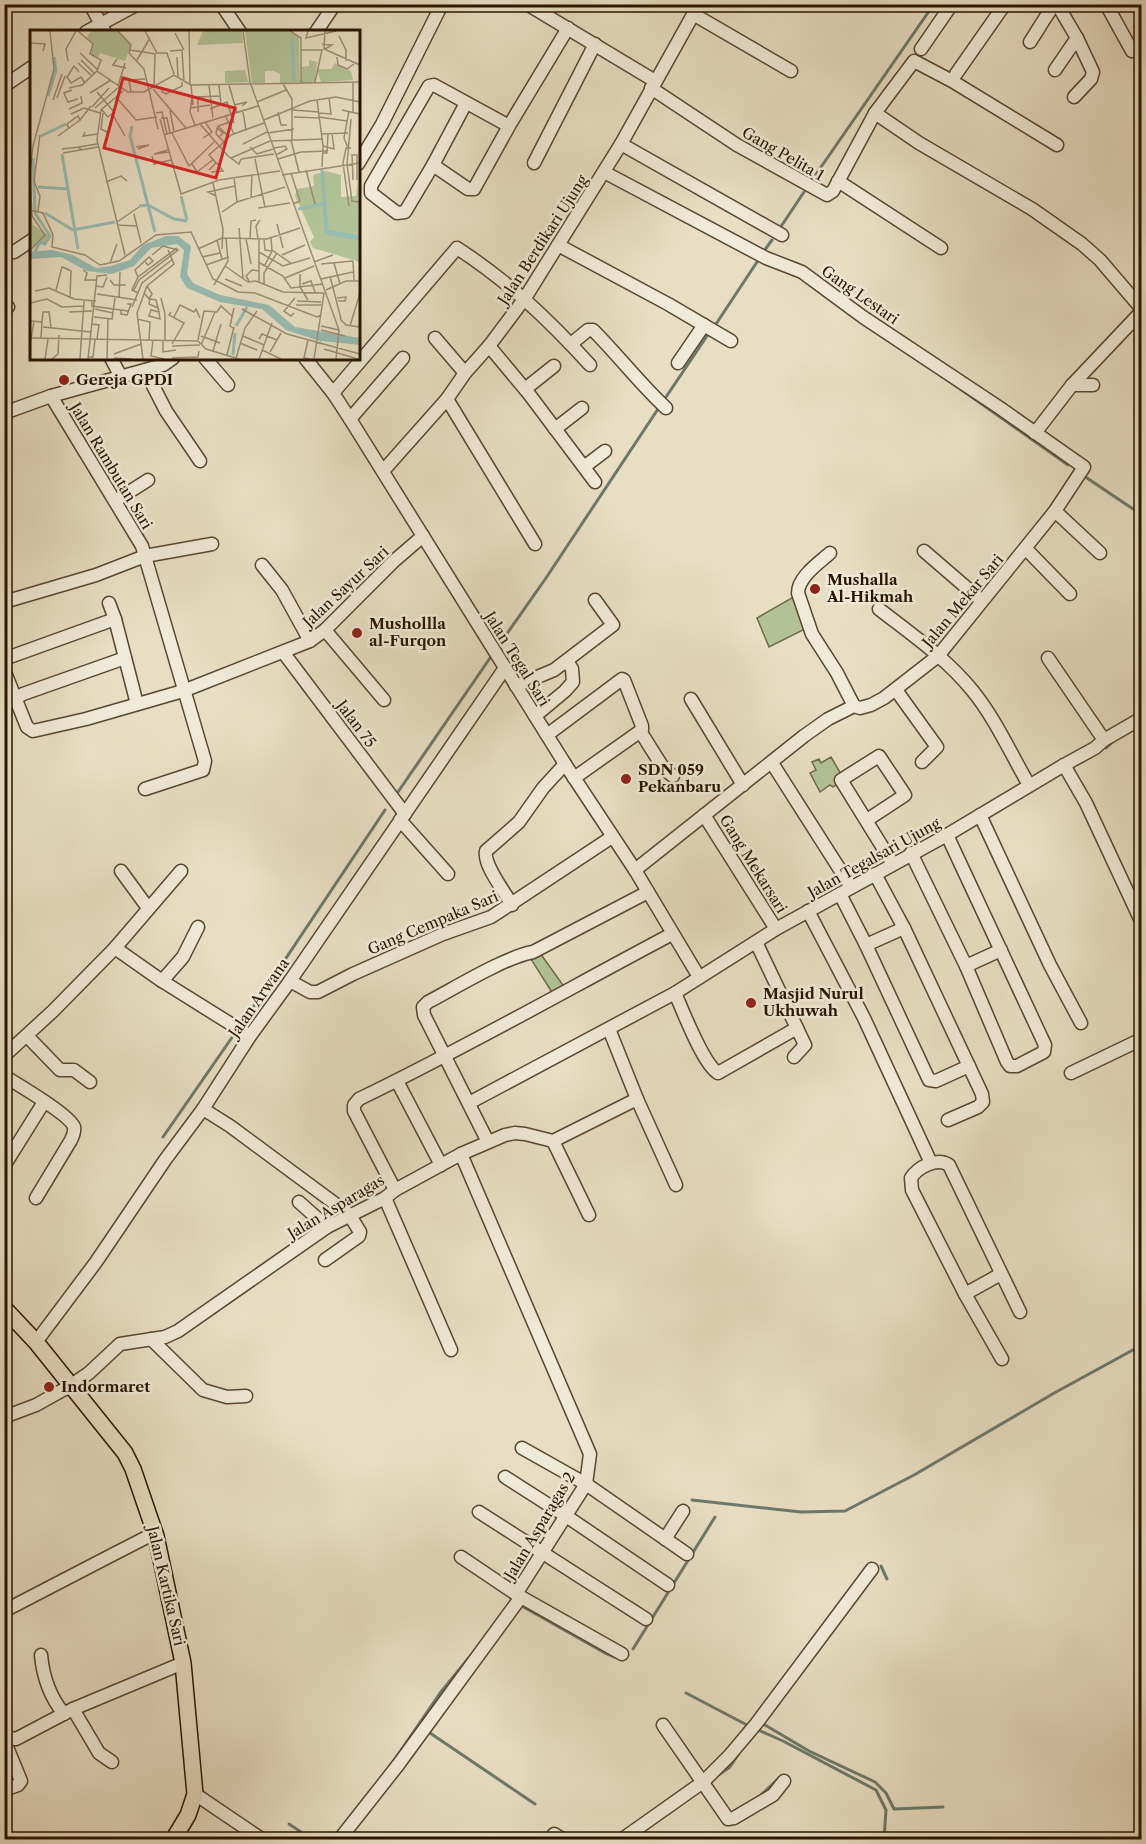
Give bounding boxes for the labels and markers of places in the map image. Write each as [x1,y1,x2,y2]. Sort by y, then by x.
place label: Gereja GPDI [76,370,173,389]
marker: Gereja GPDI [57,373,71,387]
place label: Mushalla Al-Hikmah [826,570,914,606]
marker: Mushalla Al-Hikmah [808,582,822,596]
place label: Mushollla al-Furqon [369,614,447,650]
marker: Mushollla al-Furqon [350,626,364,640]
place label: SDN 059 Pekanbaru [638,760,721,796]
marker: SDN 059 Pekanbaru [619,772,633,786]
place label: Masjid Nurul Ukhuwah [763,984,864,1020]
marker: Masjid Nurul Ukhuwah [744,996,758,1010]
place label: Indormaret [61,1377,150,1396]
marker: Indormaret [42,1380,56,1394]

